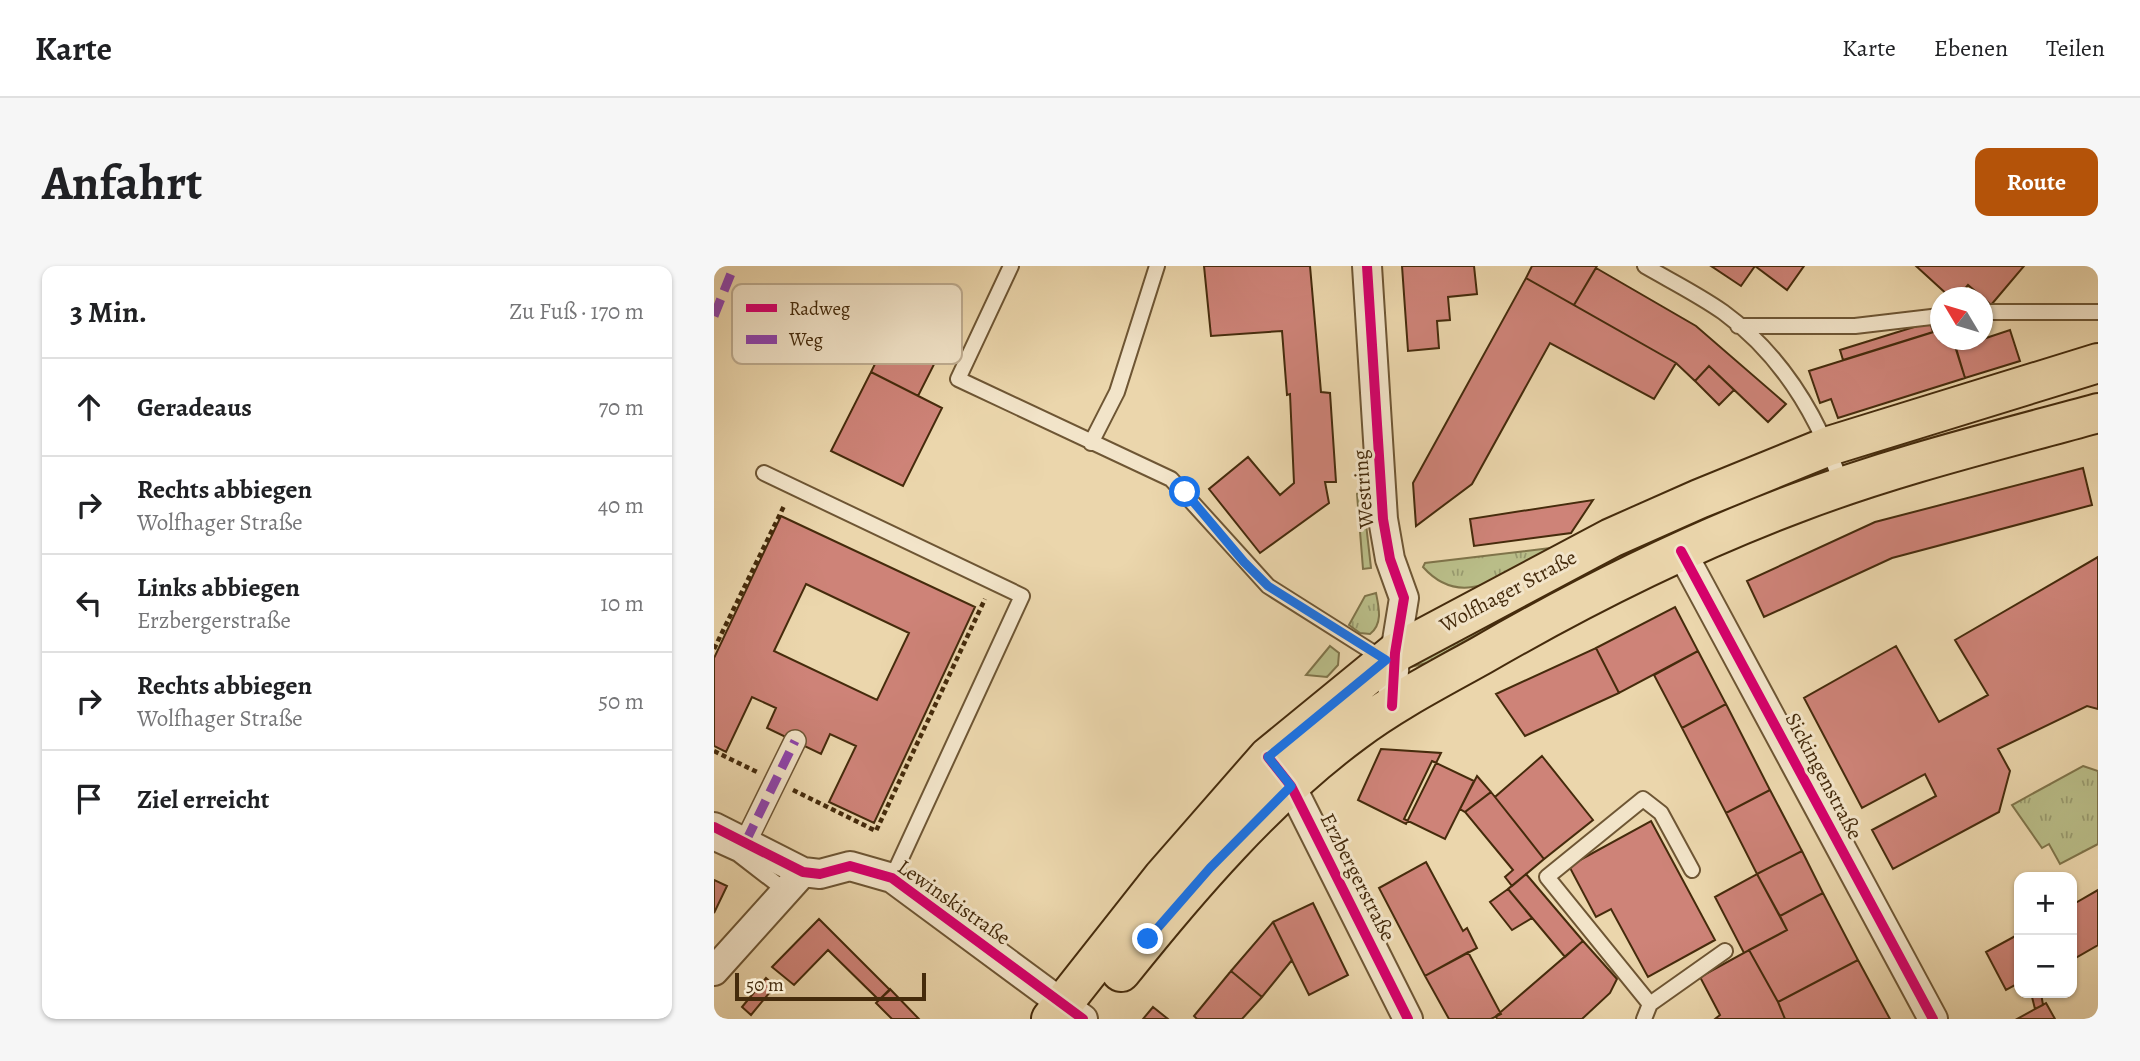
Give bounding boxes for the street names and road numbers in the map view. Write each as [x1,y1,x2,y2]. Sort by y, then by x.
street label: Westring [1346,448,1380,530]
street label: Wolfhager Straße [1434,543,1581,639]
street label: Sickingenstraße [1779,708,1869,844]
street label: Erzbergerstraße [1314,808,1402,946]
street label: Lewinskistraße [892,853,1016,951]

